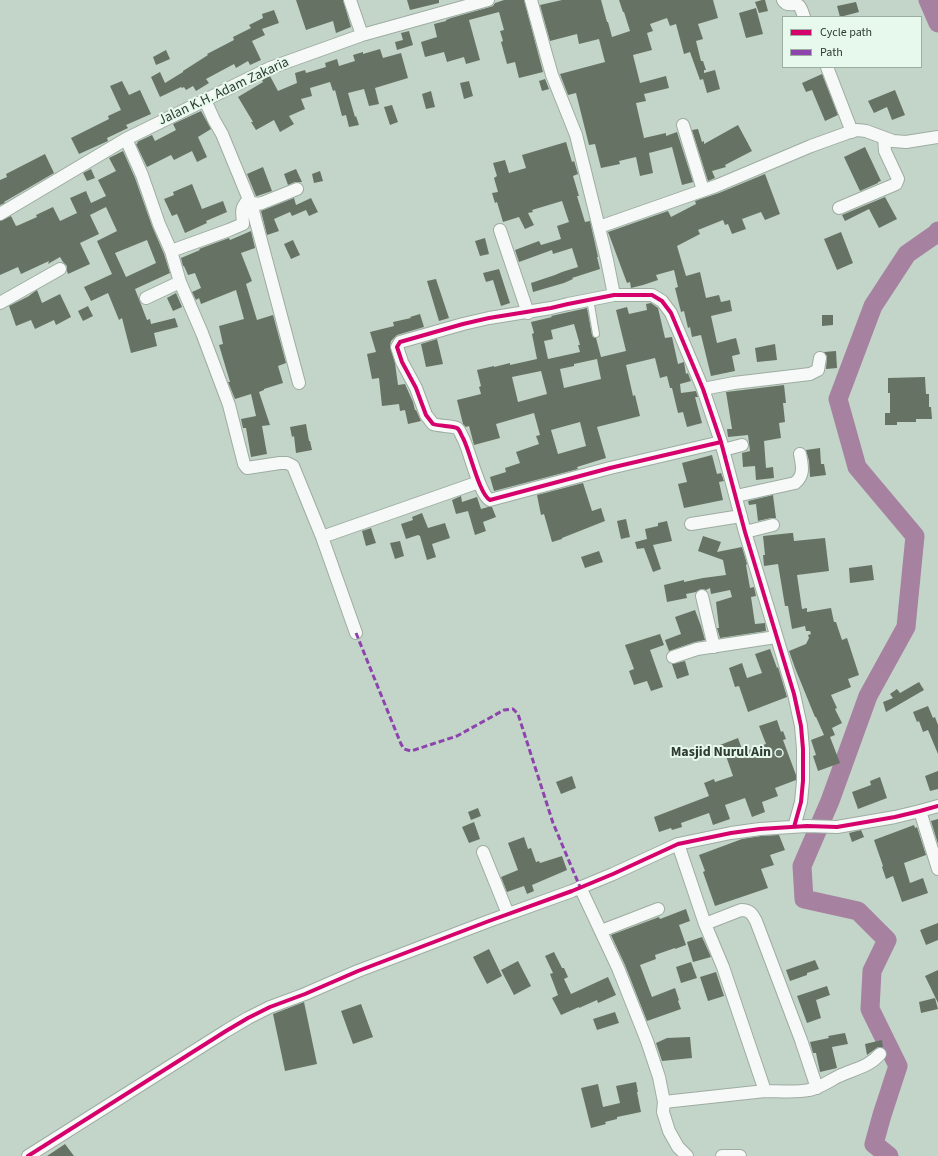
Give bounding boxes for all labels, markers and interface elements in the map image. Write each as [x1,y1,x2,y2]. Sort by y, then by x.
legend [782,16,922,68]
text: Cycle path [820,24,872,41]
text: Path [820,44,843,61]
street label: Jalan K.H. Adam Zakaria [156,54,292,130]
place label: Masjid Nurul Ain [671,745,771,761]
marker: Masjid Nurul Ain [774,748,784,758]

